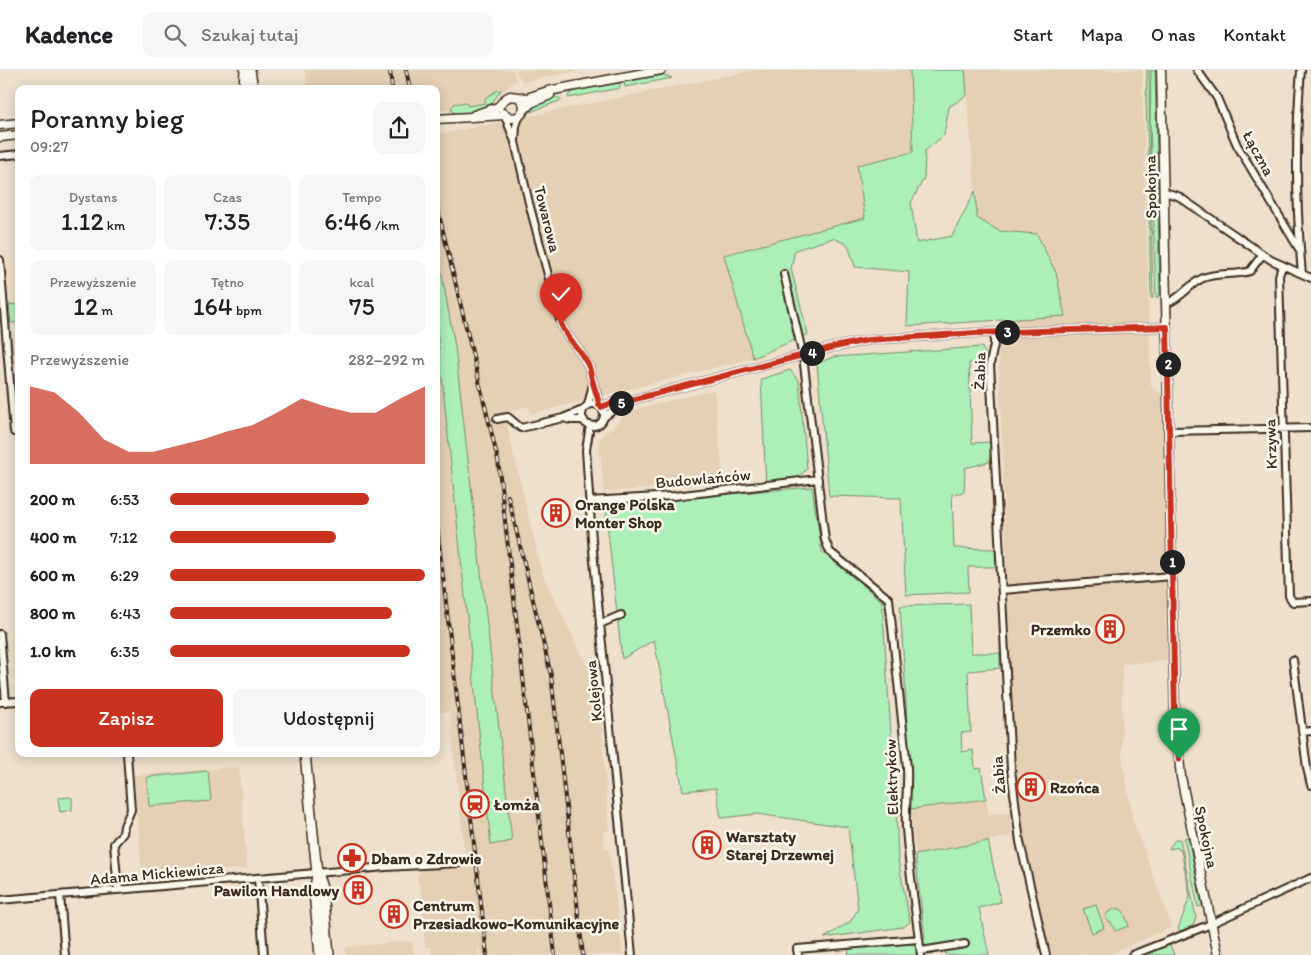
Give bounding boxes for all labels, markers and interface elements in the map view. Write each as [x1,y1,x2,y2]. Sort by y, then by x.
search box [143,12,493,57]
text: Kadence [25,20,113,49]
icon: search [161,21,189,49]
text: Szukaj tutaj [201,23,299,46]
text: Start [1013,24,1053,46]
text: Mapa [1081,24,1123,46]
text: O nas [1151,24,1196,46]
text: Kontakt [1224,24,1286,46]
text: Poranny bieg [30,101,184,135]
button: share [373,102,425,154]
street label: Łączna [1238,127,1279,180]
text: 09:27 [30,137,69,156]
street label: Spokojna [1140,155,1161,219]
street label: Towarowa [530,184,565,255]
text: Dystans [69,189,118,206]
text: Czas [213,189,242,206]
text: Tempo [342,189,381,206]
text: 1.12 [61,206,104,236]
text: 7:35 [205,206,250,236]
text: 6:46 [324,206,372,236]
text: km [104,217,125,234]
text: /km [372,217,399,234]
pin [540,273,582,324]
text: Przewyższenie [50,274,137,291]
text: Tętno [211,274,244,291]
text: kcal [349,274,374,291]
icon: check [547,280,575,308]
text: 12 [73,291,98,321]
text: 164 [193,291,233,321]
text: 75 [349,291,375,321]
text: m [98,302,113,319]
text: bpm [233,302,262,319]
pin: 3 [994,320,1020,344]
text: 3 [1004,324,1011,341]
pin: 4 [800,340,824,366]
text: 4 [808,345,817,362]
text: Przewyższenie [30,350,129,369]
text: 282–292 m [348,350,425,369]
street label: Żabia [969,351,990,390]
pin: 2 [1156,352,1180,376]
text: 2 [1165,356,1172,373]
pin: 5 [608,390,634,416]
text: 5 [618,395,625,412]
street label: Krzywa [1260,418,1281,470]
street label: Budowlańców [655,465,752,492]
text: 200 m [30,490,75,509]
text: 6:53 [110,490,140,509]
place label: Orange Polska Monter Shop [575,495,675,533]
building icon: Orange Polska Monter Shop [541,498,571,528]
text: 400 m [30,528,76,547]
text: 7:12 [110,528,138,547]
pin: 1 [1160,550,1184,574]
text: 1 [1169,554,1176,571]
text: 600 m [30,566,75,585]
text: 6:29 [110,566,139,585]
text: 800 m [30,604,76,623]
text: 6:43 [110,604,141,623]
building icon: Przemko [1095,614,1125,644]
place label: Przemko [1031,620,1091,639]
text: 1.0 km [30,642,76,661]
text: 6:35 [110,642,140,661]
street label: Kolejowa [581,659,606,723]
button: Zapisz [30,689,223,747]
button: Udostępnij [233,689,425,747]
pin [1158,708,1200,759]
icon: arrive [1165,715,1193,743]
street label: Elektryków [881,738,902,815]
street label: Żabia [987,754,1010,795]
building icon: Rzońca [1016,772,1046,802]
place label: Rzońca [1050,778,1099,797]
station icon: Łomża [460,789,490,819]
place label: Łomża [493,795,539,814]
street label: Spokojna [1191,804,1223,871]
place label: Warsztaty Starej Drzewnej [726,827,834,865]
building icon: Warsztaty Starej Drzewnej [692,830,722,860]
pharmacy icon: Dbam o Zdrowie [337,843,367,873]
place label: Dbam o Zdrowie [371,849,482,868]
street label: Adama Mickiewicza [89,858,225,889]
building icon: Pawilon Handlowy [343,875,373,905]
place label: Pawilon Handlowy [214,881,339,901]
place label: Centrum Przesiadkowo-Komunikacyjne [413,896,619,934]
building icon: Centrum Przesiadkowo-Komunikacyjne [379,899,409,929]

